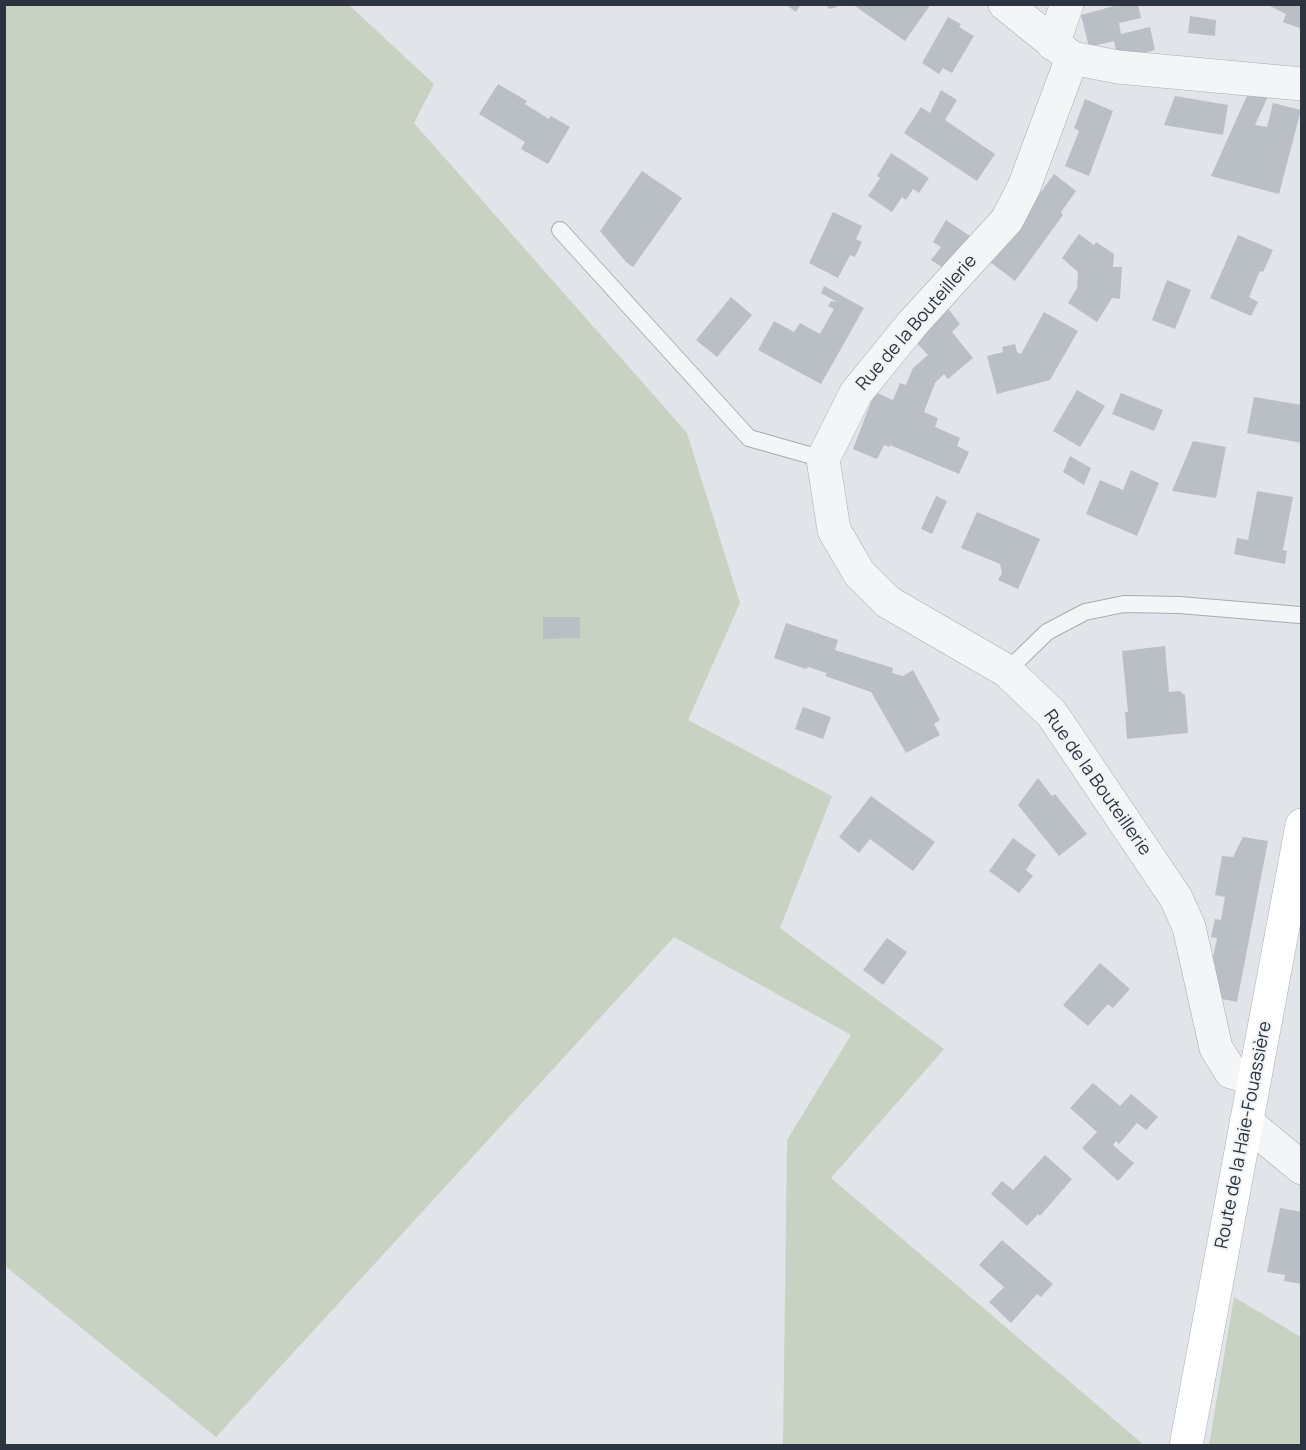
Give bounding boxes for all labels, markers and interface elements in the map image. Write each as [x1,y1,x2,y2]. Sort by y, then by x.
street label: Rue de la Bouteillerie [852,251,982,395]
street label: Rue de la Bouteillerie [1039,706,1155,860]
street label: Route de la Haie-Fouassière [1211,1019,1277,1251]

